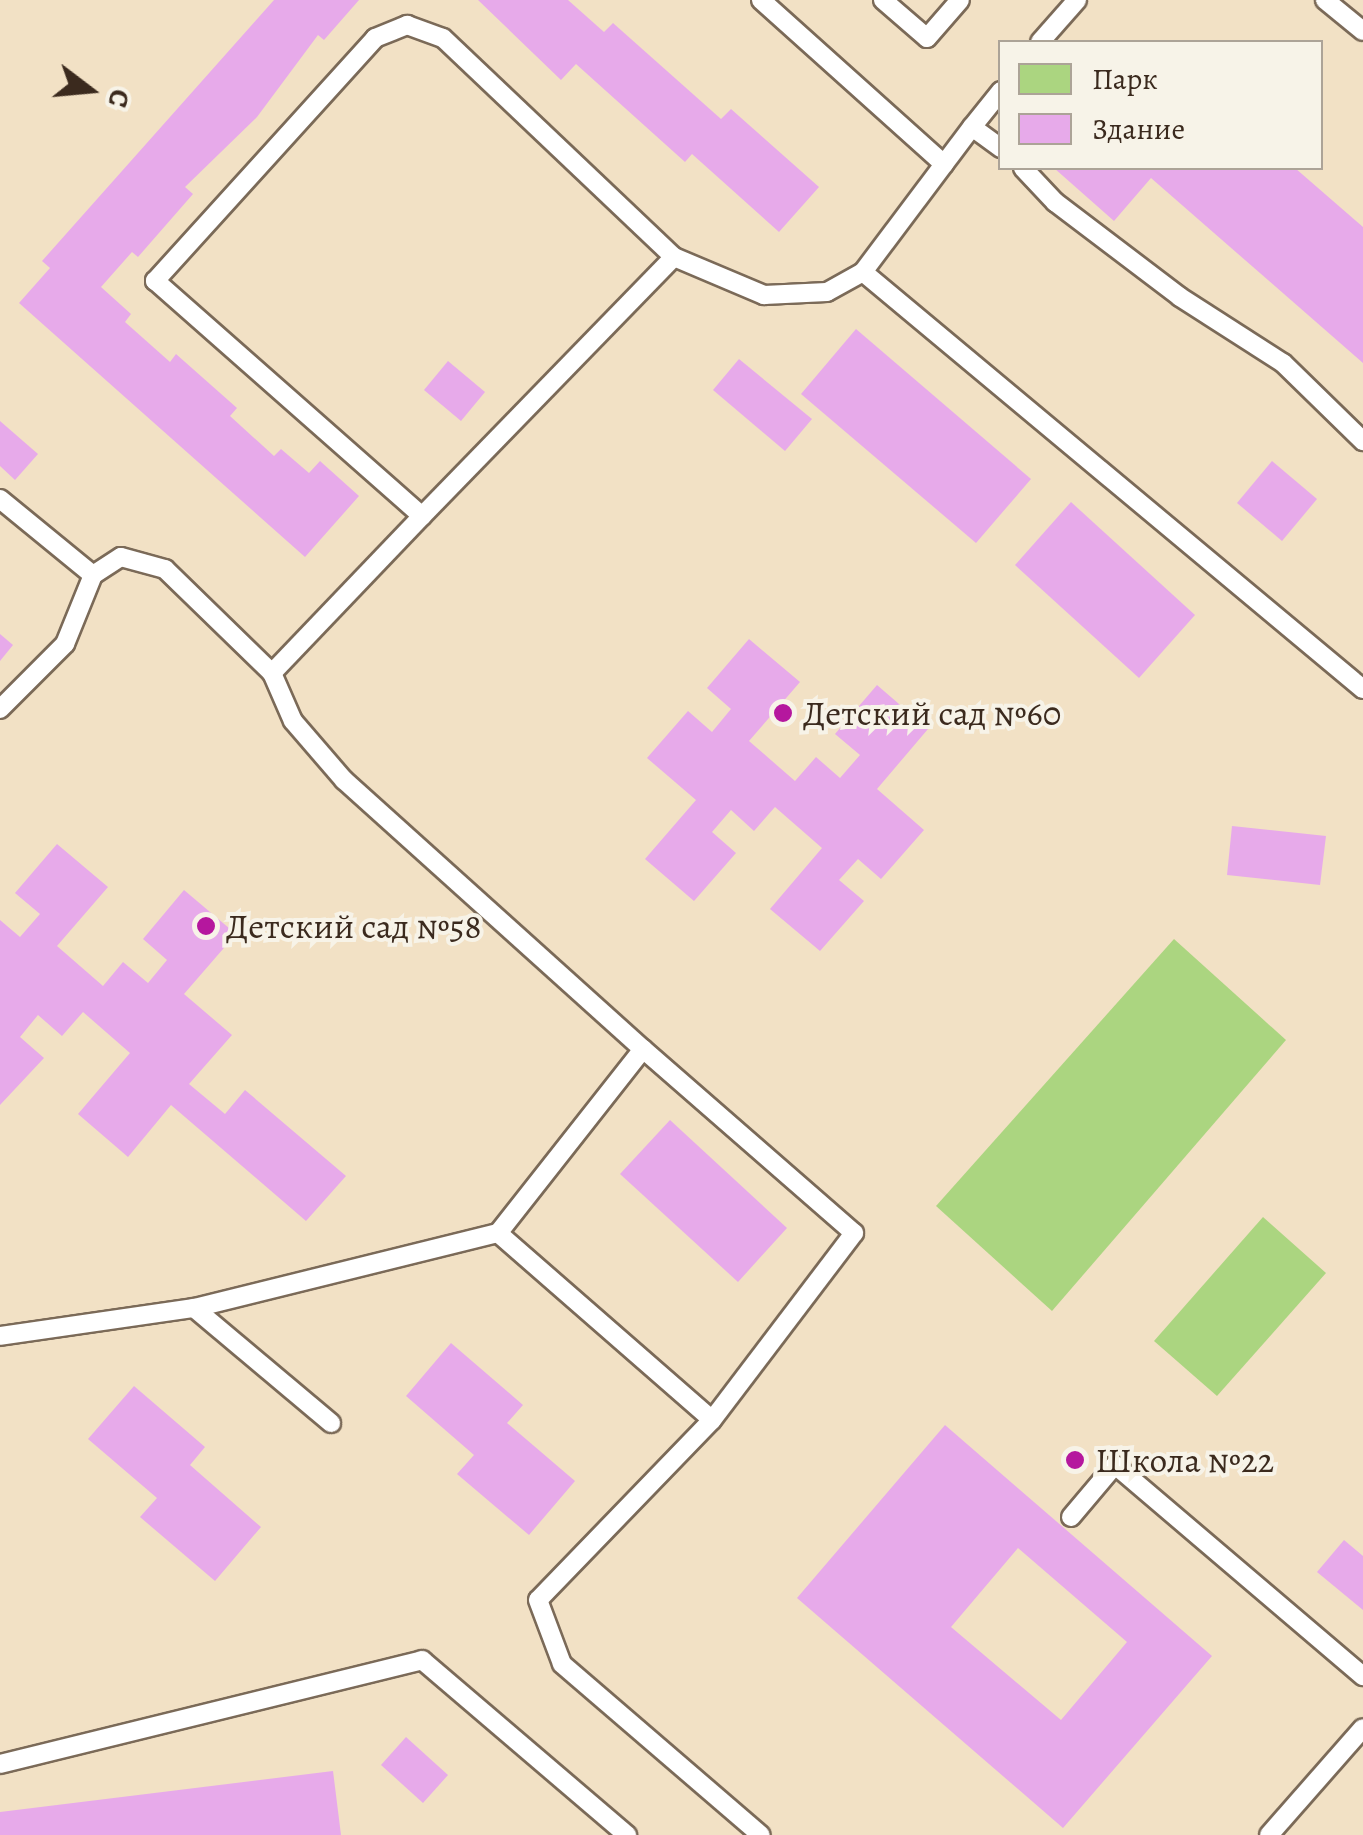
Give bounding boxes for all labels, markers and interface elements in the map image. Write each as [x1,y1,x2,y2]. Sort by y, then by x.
north arrow [40,40,140,140]
legend [998,40,1323,170]
text: Парк [1092,59,1158,99]
text: С [98,85,139,112]
text: Здание [1092,109,1185,149]
place label: Детский сад №60 [803,692,1061,734]
marker: Детский сад №60 [772,702,794,724]
place label: Детский сад №58 [226,905,482,947]
marker: Детский сад №58 [195,915,217,937]
place label: Школа №22 [1095,1439,1274,1481]
marker: Школа №22 [1064,1449,1086,1471]

